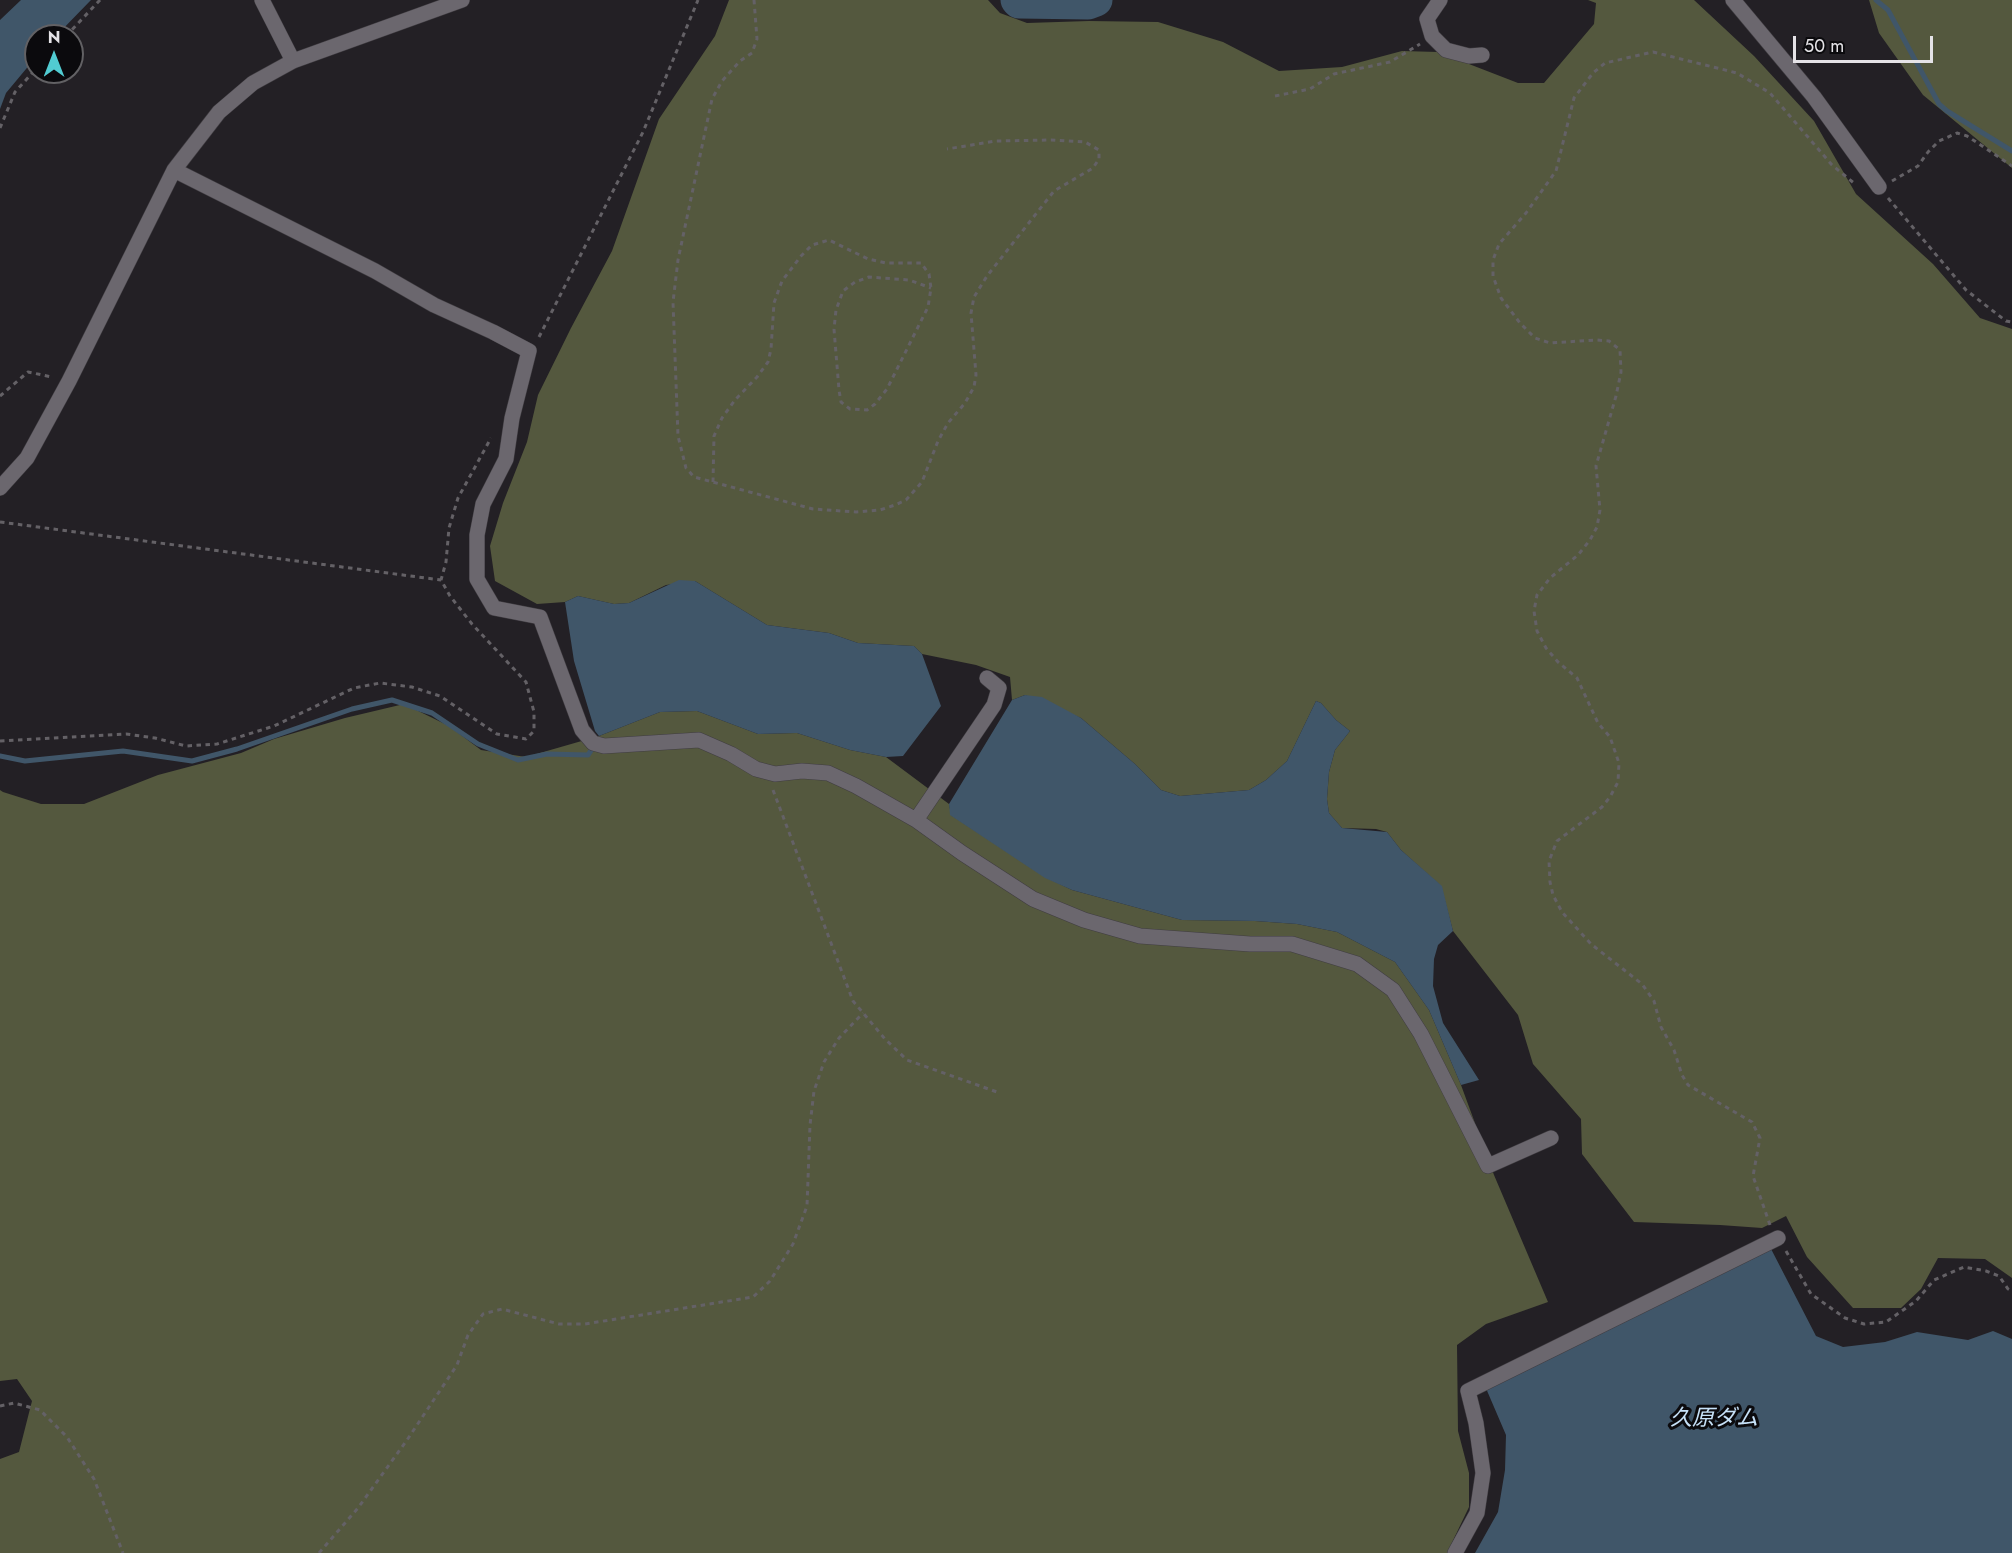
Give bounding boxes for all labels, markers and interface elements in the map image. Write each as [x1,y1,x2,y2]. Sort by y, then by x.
north arrow [24,24,84,84]
scale bar [1796,24,1936,62]
text: N [48,26,60,49]
text: 50 m [1804,33,1844,59]
water label: 久原ダム [1670,1407,1758,1433]

